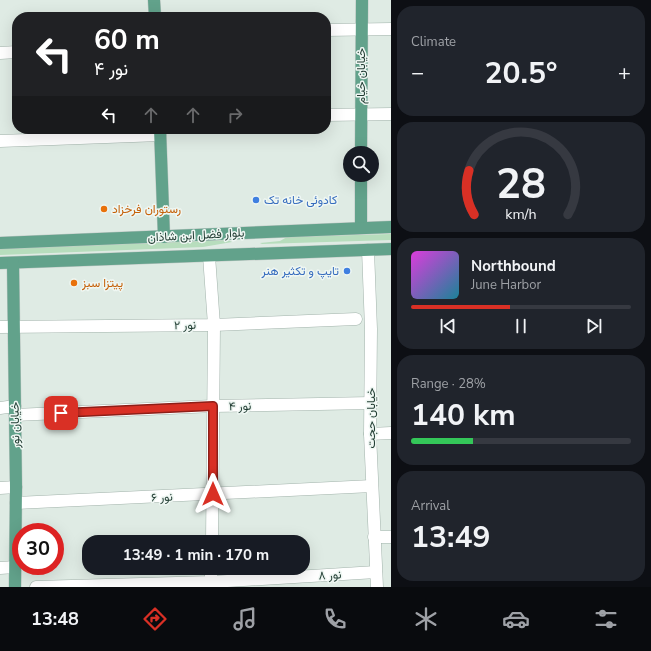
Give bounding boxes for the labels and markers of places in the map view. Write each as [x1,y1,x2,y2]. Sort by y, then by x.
place label: کادوئی خانه تک [264,192,337,208]
marker: کادوئی خانه تک [251,195,261,205]
place label: رستوران فرخزاد [112,201,181,217]
marker: رستوران فرخزاد [99,204,109,214]
place label: تایپ و تکثیر هنر [261,263,339,279]
marker: تایپ و تکثیر هنر [342,266,352,276]
place label: پیتزا سبز [81,275,123,291]
marker: پیتزا سبز [69,278,79,288]
pin [44,396,78,430]

